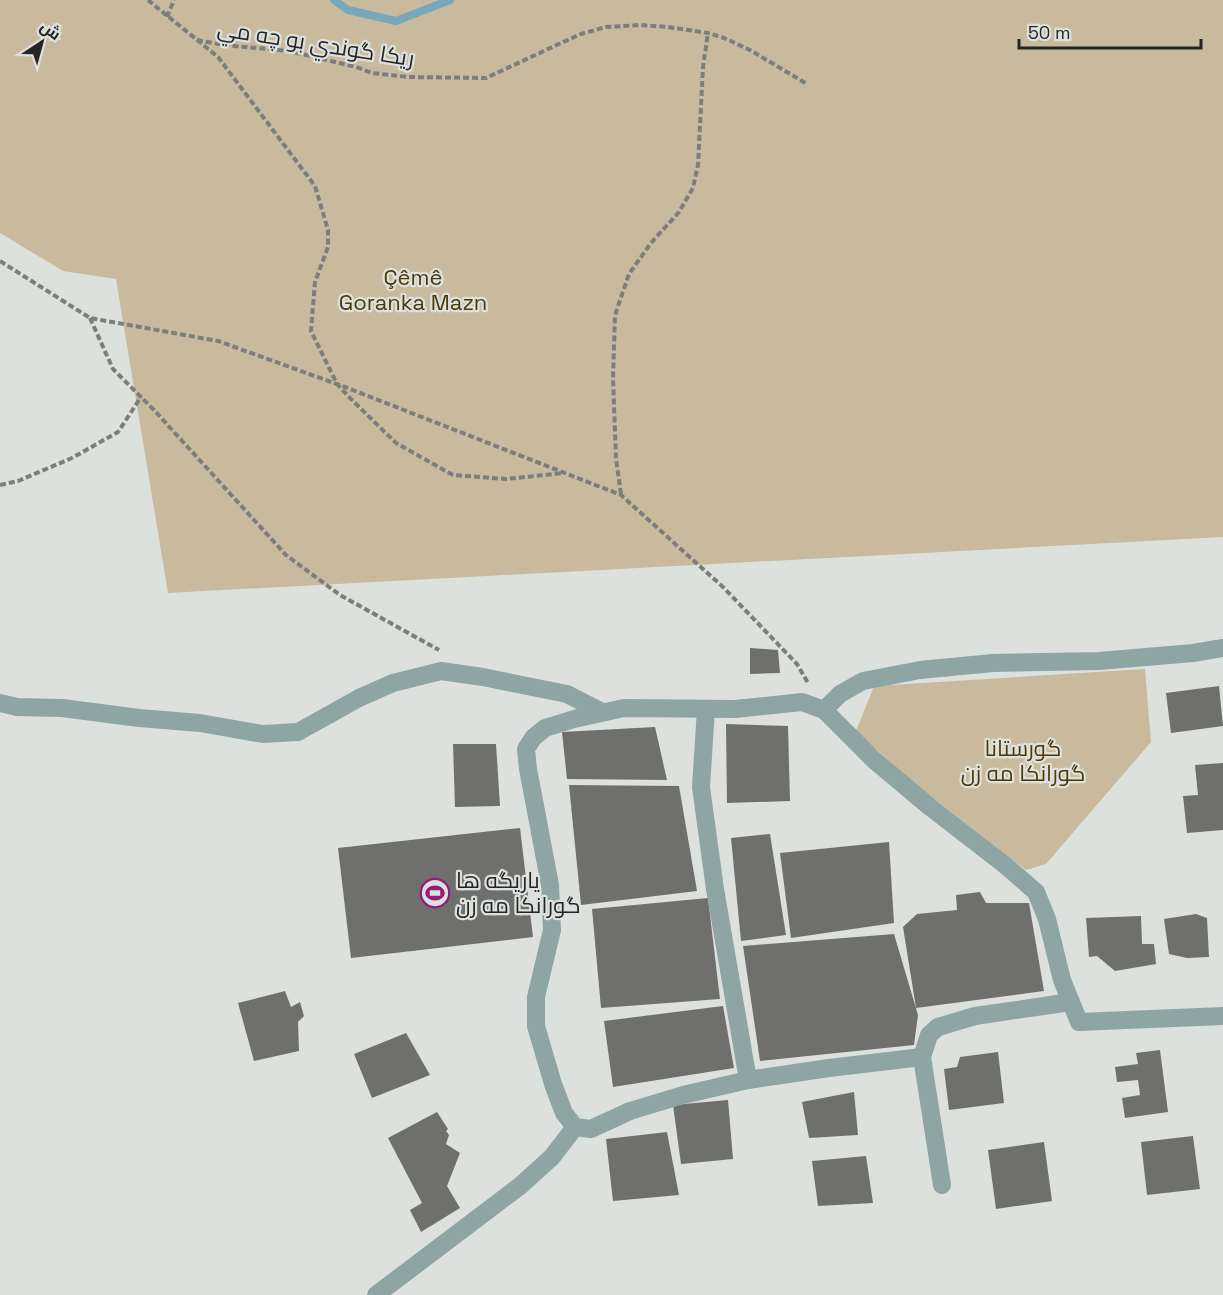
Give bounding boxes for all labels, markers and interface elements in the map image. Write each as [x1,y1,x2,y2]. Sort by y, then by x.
north arrow [12,12,72,72]
scale bar [1019,12,1200,50]
street label: ريكا گوندي بو چه مي [215,14,416,75]
text: ش [36,16,65,45]
text: 50 m [1028,21,1070,44]
park label: Çêmê Goranka Mazn [339,263,487,316]
park label: گورستانا گورانكا مه زن [961,734,1085,787]
place label: ياريگه ها گورانكا مه زن [456,866,581,919]
sports icon: ياريگه ها گورانكا مه زن [419,877,451,909]

